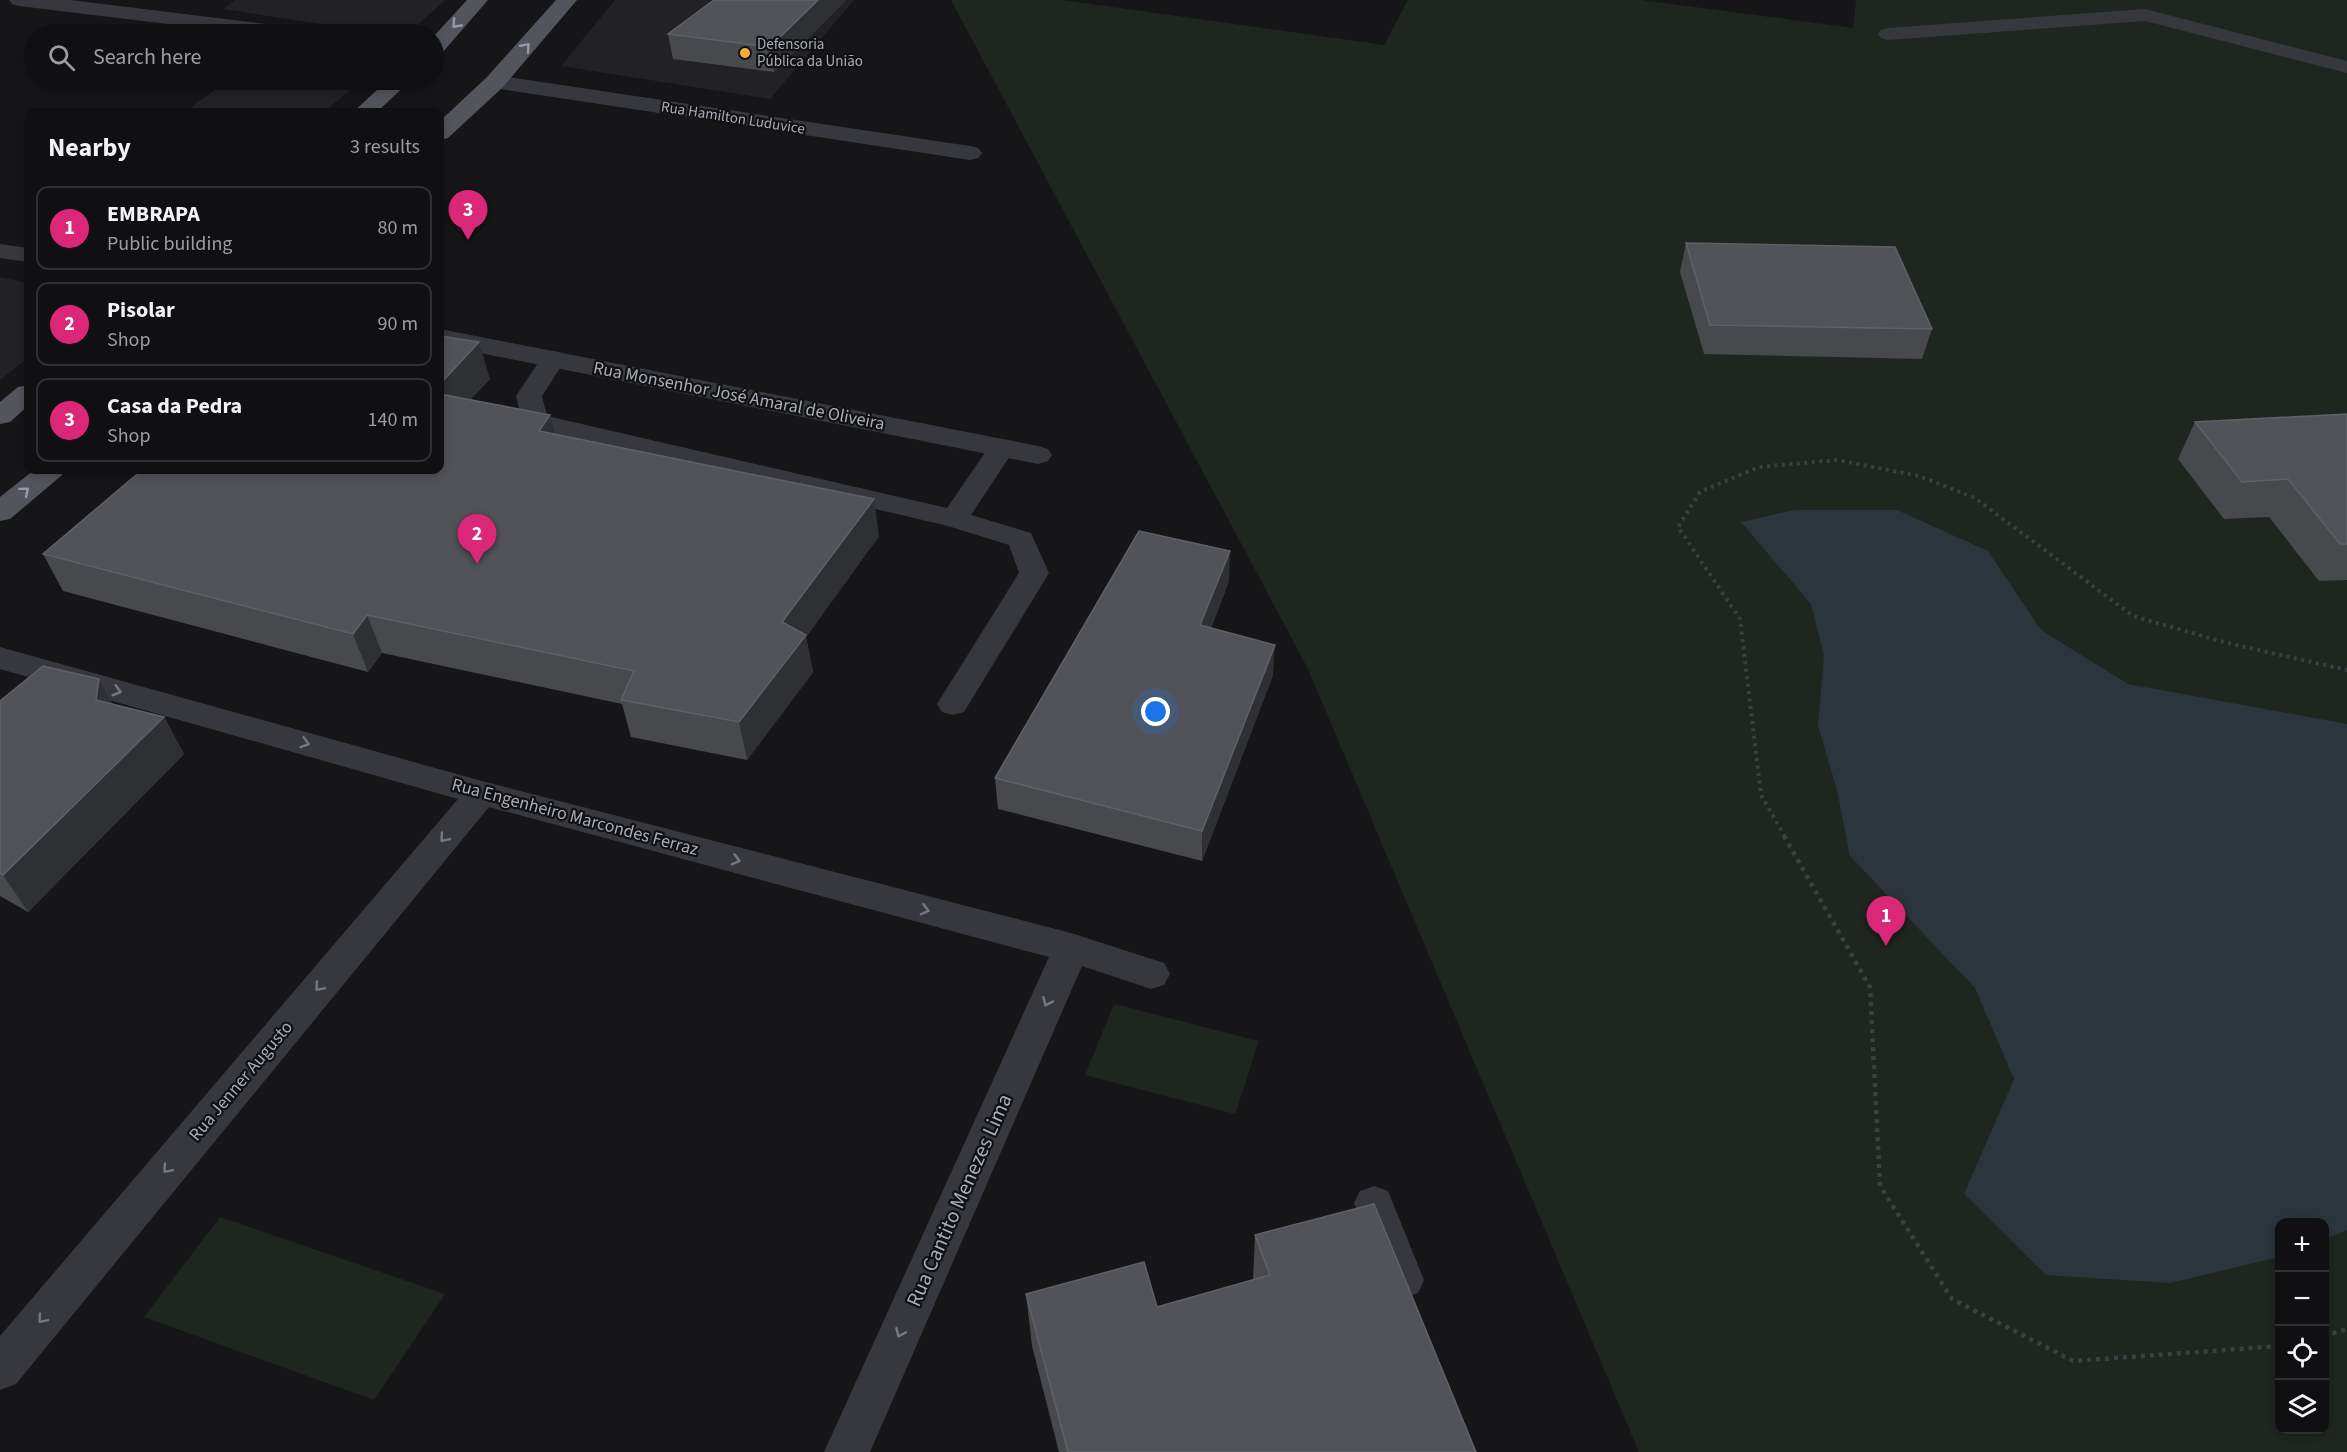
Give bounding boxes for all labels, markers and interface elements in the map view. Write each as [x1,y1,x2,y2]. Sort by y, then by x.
one-way arrow [452,17,463,27]
search box [24,24,444,90]
place label: Defensoria Pública da União [757,34,863,72]
icon: search [45,41,78,74]
text: Search here [93,41,201,73]
one-way arrow [518,43,529,54]
marker: Defensoria Pública da União [738,46,752,60]
street label: Rua Hamilton Luduvice [660,96,806,140]
text: Nearby [48,129,131,166]
text: 3 results [350,133,420,161]
pin: 3 [448,190,488,240]
text: EMBRAPA [107,198,200,230]
text: 1 [64,214,75,242]
text: 80 m [378,214,418,242]
text: Public building [107,230,232,258]
text: Pisolar [107,294,175,326]
text: 2 [64,310,75,338]
text: 90 m [378,310,418,338]
text: Shop [107,326,151,354]
street label: Rua Monsenhor José Amaral de Oliveira [591,355,887,437]
text: Casa da Pedra [107,390,242,422]
text: 3 [64,406,75,434]
text: 140 m [368,406,418,434]
text: Shop [107,422,151,450]
one-way arrow [18,487,29,498]
pin: 2 [458,514,496,564]
one-way arrow [112,683,122,696]
your location [1141,697,1170,726]
one-way arrow [299,736,310,748]
street label: Rua Engenheiro Marcondes Ferraz [449,772,701,862]
one-way arrow [440,831,451,842]
one-way arrow [730,853,741,865]
pin: 1 [1866,896,1906,946]
one-way arrow [920,902,930,915]
one-way arrow [315,980,326,991]
one-way arrow [1043,995,1055,1006]
street label: Rua Jenner Augusto [183,1016,299,1146]
street label: Rua Cantito Menezes Lima [899,1089,1019,1311]
one-way arrow [163,1162,174,1173]
map controls [2275,1218,2329,1434]
button: + [2275,1218,2329,1272]
button: − [2275,1272,2329,1326]
one-way arrow [38,1312,49,1323]
button: locate [2275,1326,2329,1380]
one-way arrow [895,1327,907,1338]
button: layers [2275,1380,2329,1434]

